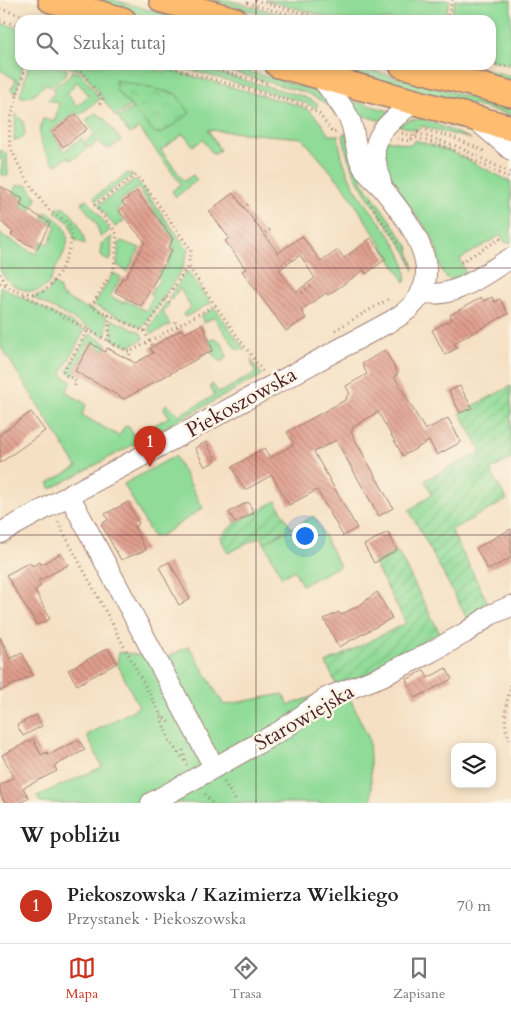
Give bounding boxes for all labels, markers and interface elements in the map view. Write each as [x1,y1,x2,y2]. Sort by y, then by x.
search box [15,15,496,70]
icon: search [33,29,61,57]
text: Szukaj tutaj [73,30,166,56]
street label: Piekoszowska [181,360,302,445]
pin: 1 [134,426,166,467]
your location [292,523,318,549]
street label: Starowiejska [249,677,359,758]
map controls [451,743,496,788]
button: layers [451,743,496,788]
text: W pobliżu [20,821,121,850]
text: Piekoszowska / Kazimierza Wielkiego [67,882,399,908]
text: 1 [32,895,40,917]
text: 70 m [457,895,491,917]
text: Przystanek · Piekoszowska [67,908,246,930]
tab: Mapa [66,954,98,1003]
tab: Trasa [230,954,262,1003]
tab: Zapisane [393,954,445,1003]

